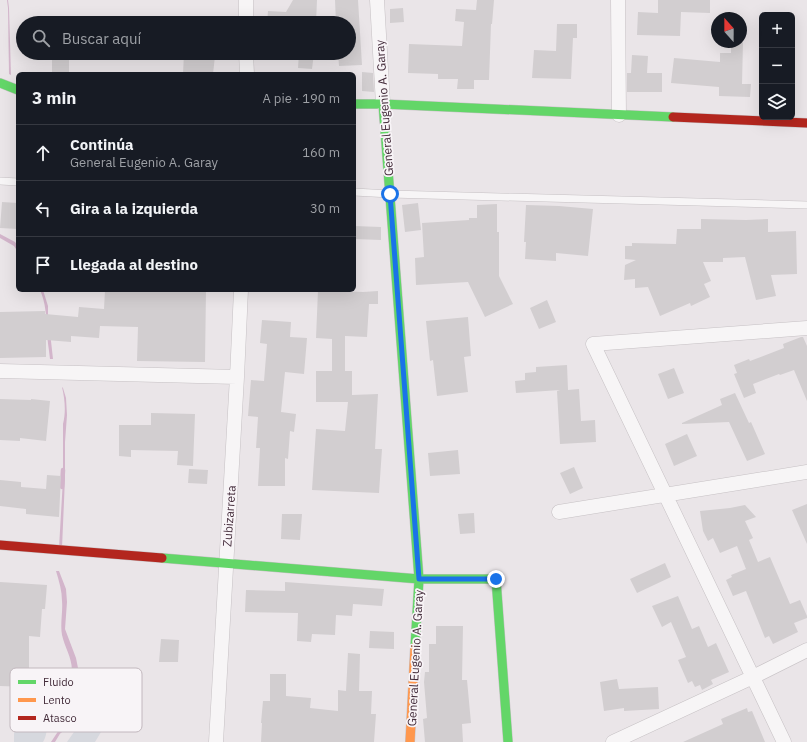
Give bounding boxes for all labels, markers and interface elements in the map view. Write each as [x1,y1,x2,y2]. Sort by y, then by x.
north arrow [711,12,747,48]
map controls [759,12,795,120]
button: + [759,12,795,48]
search box [16,16,356,60]
icon: search [30,27,52,49]
text: Buscar aquí [62,29,141,48]
street label: General Eugenio A. Garay [372,39,396,177]
button: − [759,48,795,84]
button: layers [759,84,795,120]
text: 3 min [32,87,76,109]
text: A pie · 190 m [262,90,340,107]
text: Continúa [70,135,134,154]
icon: ahead [32,142,54,164]
text: 160 m [302,144,340,161]
text: General Eugenio A. Garay [70,154,218,171]
route start [381,185,399,203]
icon: left [32,198,54,220]
text: Gira a la izquierda [70,199,198,218]
text: 30 m [310,200,340,217]
icon: arrive [32,254,54,276]
text: Llegada al destino [70,255,198,274]
street label: Zubizarreta [219,484,239,547]
route end [487,570,505,588]
street label: General Eugenio A. Garay [404,589,426,727]
legend [10,668,142,732]
text: Fluido [43,675,74,689]
text: Lento [43,693,71,707]
text: Atasco [43,711,77,725]

